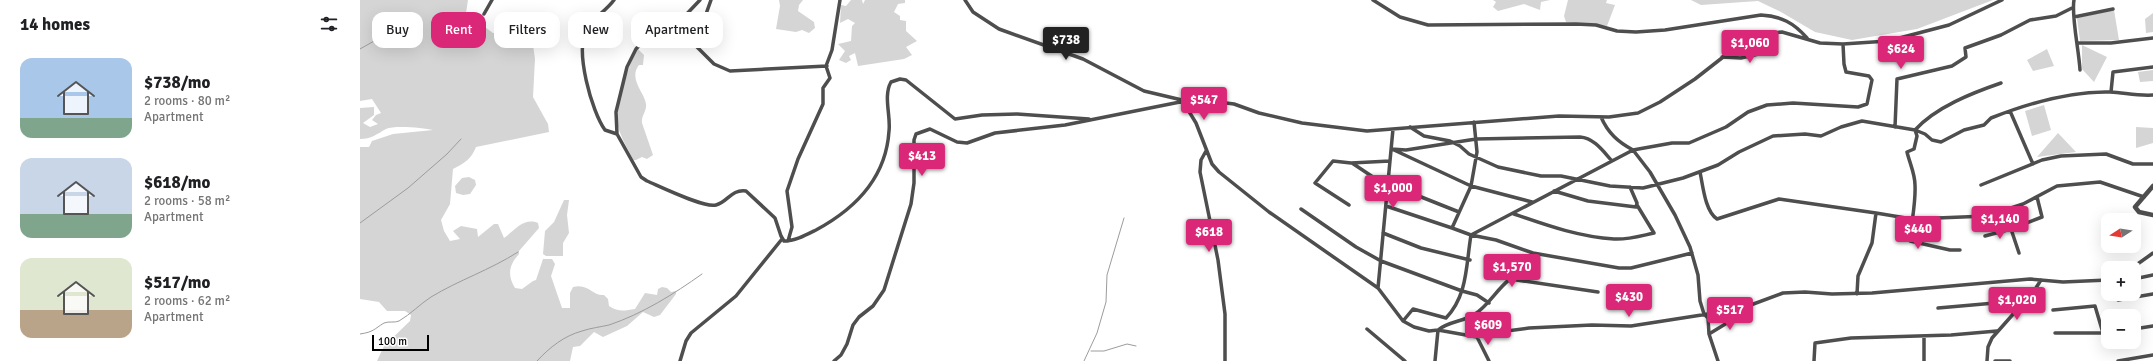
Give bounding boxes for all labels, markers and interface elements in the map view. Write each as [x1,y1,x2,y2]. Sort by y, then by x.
chip: Buy [372,12,423,48]
chip: Rent [431,12,486,48]
chip: Filters [494,12,560,48]
chip: New [568,12,623,48]
chip: Apartment [631,12,723,48]
icon: filters [318,13,340,35]
text: 14 homes [20,14,90,35]
pin: $738 [1042,27,1090,61]
pin: $1,060 [1717,30,1783,64]
text: $738 [1052,32,1080,48]
text: $1,060 [1731,35,1769,51]
pin: $624 [1877,36,1925,70]
text: $624 [1887,41,1915,57]
text: $738/mo [144,72,210,93]
icon: home [52,74,100,122]
pin: $547 [1180,87,1228,121]
text: $547 [1190,92,1218,108]
text: 2 rooms · 80 m² [144,93,230,109]
text: Apartment [144,109,204,125]
pin: $413 [898,143,946,177]
text: $413 [908,148,936,164]
text: $618/mo [144,172,210,193]
icon: home [52,174,100,222]
pin: $1,000 [1360,175,1426,209]
text: $1,000 [1374,180,1412,196]
text: 2 rooms · 58 m² [144,193,230,209]
pin: $1,140 [1967,206,2033,240]
text: Apartment [144,209,204,225]
text: $1,140 [1981,211,2019,227]
north arrow [2101,213,2141,253]
map controls [2101,213,2141,349]
pin: $440 [1894,216,1942,250]
pin: $618 [1185,219,1233,253]
text: $440 [1904,221,1932,237]
text: $618 [1195,224,1223,240]
pin: $1,570 [1479,254,1545,288]
text: $1,570 [1493,259,1531,275]
button: + [2101,261,2141,301]
text: $517/mo [144,272,210,293]
icon: home [52,274,100,322]
pin: $430 [1605,284,1653,318]
pin: $1,020 [1984,287,2050,321]
text: $430 [1615,289,1643,305]
text: $1,020 [1998,292,2036,308]
text: 2 rooms · 62 m² [144,293,230,309]
pin: $517 [1706,297,1754,331]
text: $517 [1716,302,1744,318]
text: Apartment [144,309,204,325]
button: − [2101,309,2141,349]
pin: $609 [1464,312,1512,346]
text: $609 [1474,317,1502,333]
scale bar [372,333,429,352]
text: 100 m [378,335,407,348]

